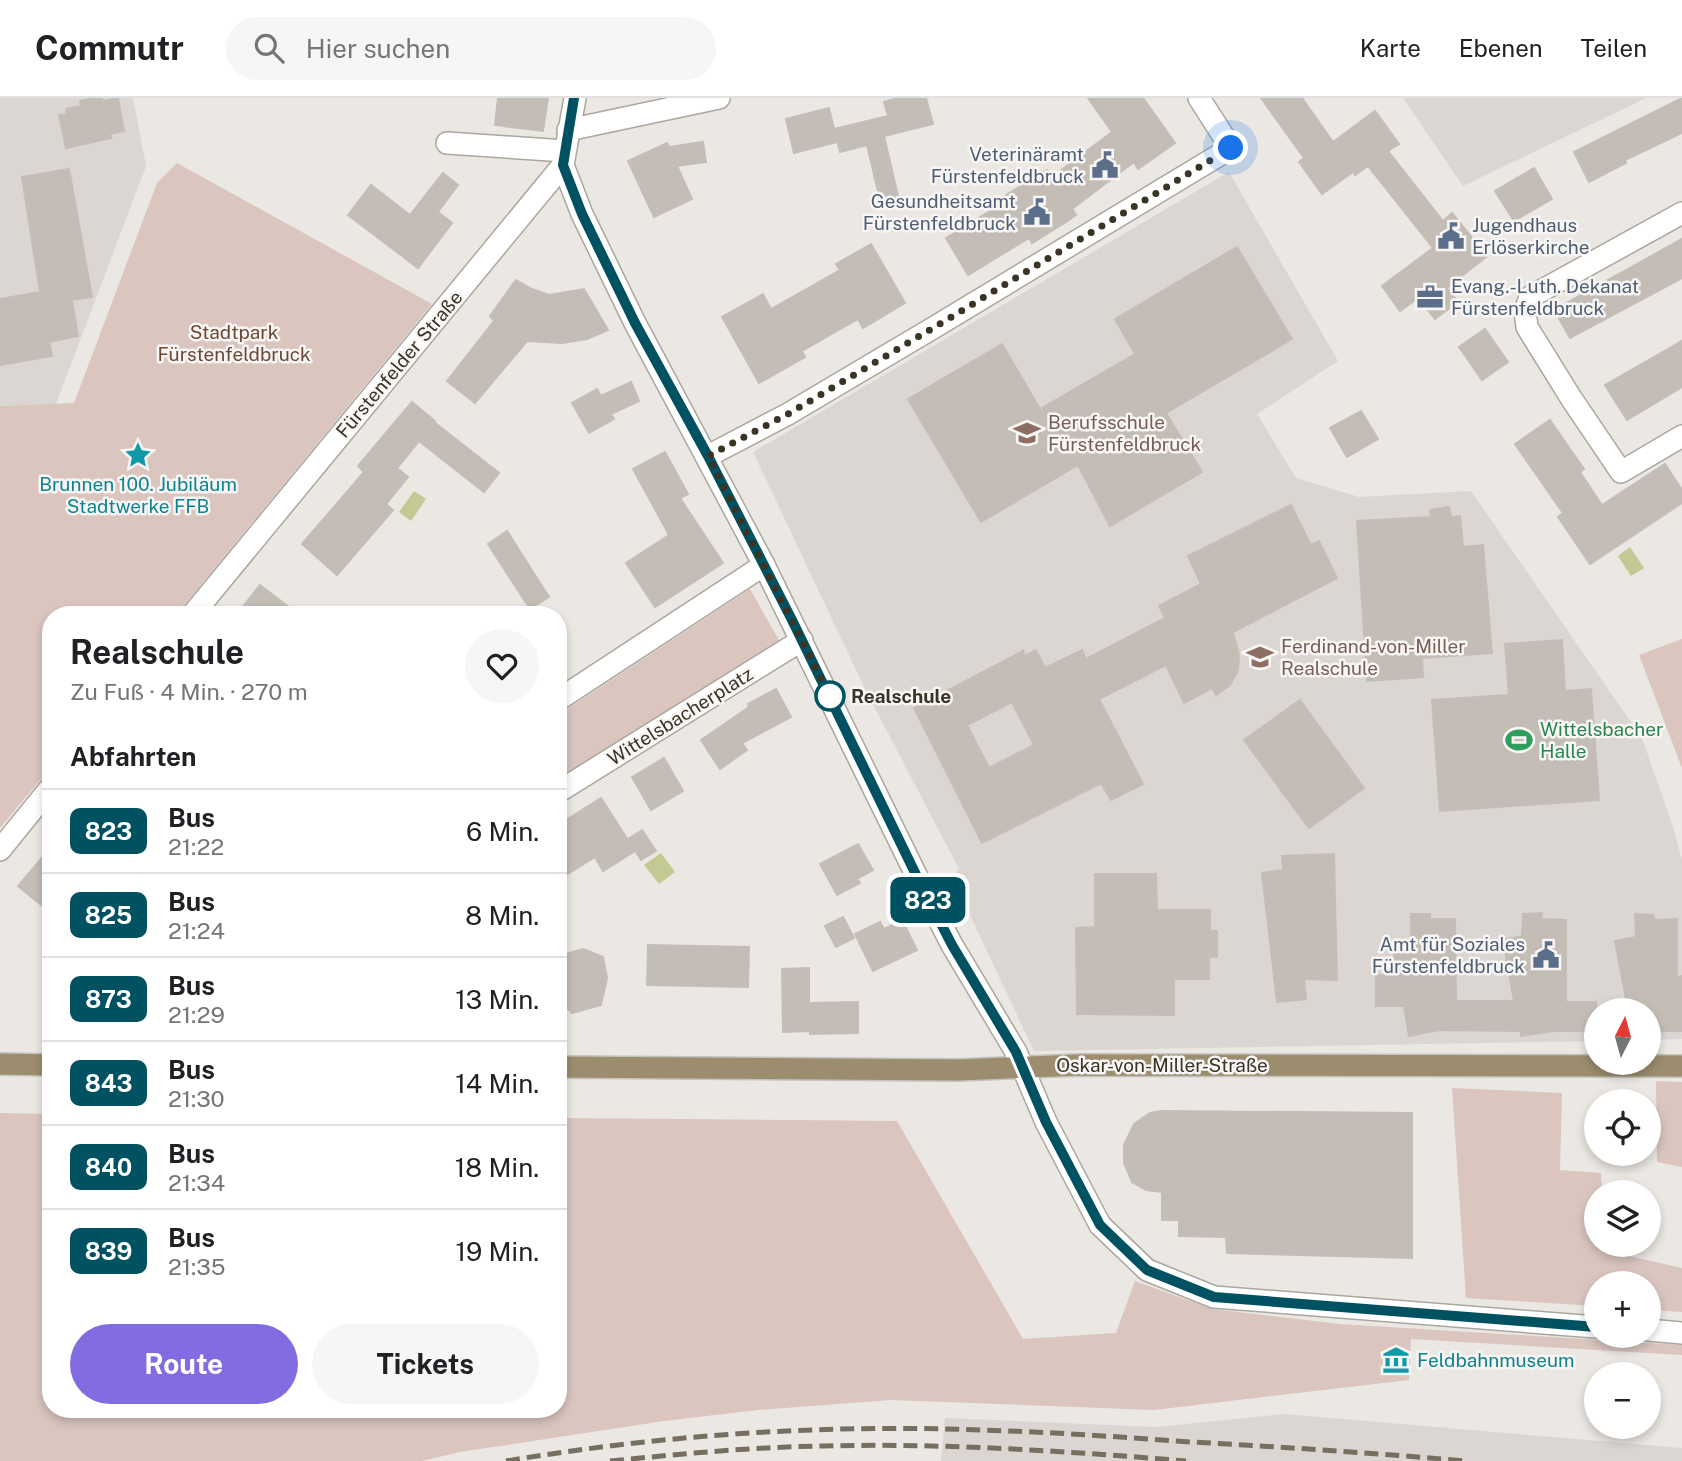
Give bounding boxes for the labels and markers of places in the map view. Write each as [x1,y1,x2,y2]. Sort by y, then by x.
place label: Veterinäramt Fürstenfeldbruck [931,143,1084,187]
public building icon: Veterinäramt Fürstenfeldbruck [1090,150,1120,180]
place label: Gesundheitsamt Fürstenfeldbruck [863,190,1016,234]
public building icon: Gesundheitsamt Fürstenfeldbruck [1022,197,1052,227]
place label: Jugendhaus Erlöserkirche [1472,214,1589,258]
public building icon: Jugendhaus Erlöserkirche [1436,221,1466,251]
place label: Evang.-Luth. Dekanat Fürstenfeldbruck [1451,275,1639,319]
office icon: Evang.-Luth. Dekanat Fürstenfeldbruck [1415,282,1445,312]
place label: Berufsschule Fürstenfeldbruck [1048,411,1201,455]
school or university icon: Berufsschule Fürstenfeldbruck [1012,418,1042,448]
place icon: Brunnen 100. Jubiläum Stadtwerke FFB [123,440,153,470]
place label: Brunnen 100. Jubiläum Stadtwerke FFB [39,473,237,517]
place label: Ferdinand-von-Miller Realschule [1281,635,1466,679]
school or university icon: Ferdinand-von-Miller Realschule [1245,642,1275,672]
marker: Realschule [815,681,845,711]
place label: Realschule [851,685,951,707]
place label: Wittelsbacher Halle [1540,718,1663,762]
sports icon: Wittelsbacher Halle [1504,725,1534,755]
place label: Amt für Soziales Fürstenfeldbruck [1372,933,1525,977]
public building icon: Amt für Soziales Fürstenfeldbruck [1531,940,1561,970]
museum icon: Feldbahnmuseum [1381,1345,1411,1375]
place label: Feldbahnmuseum [1417,1349,1575,1371]

